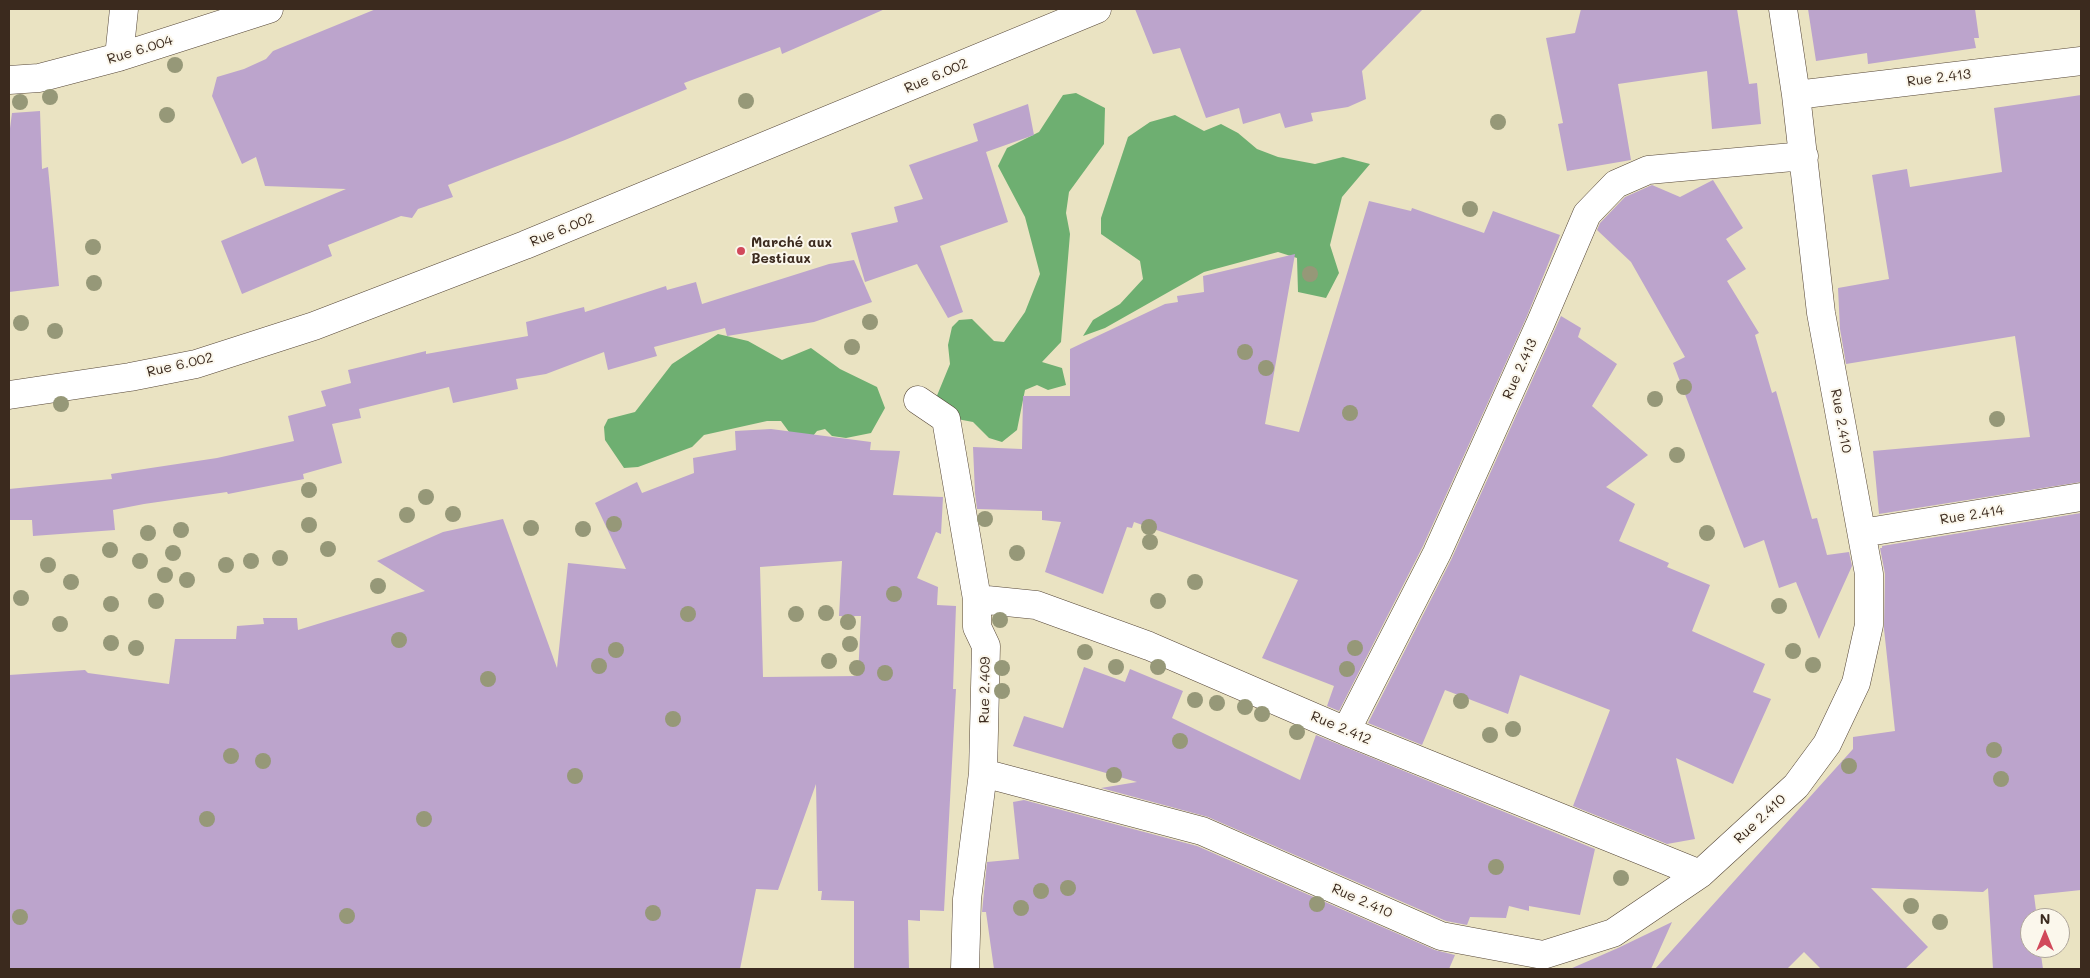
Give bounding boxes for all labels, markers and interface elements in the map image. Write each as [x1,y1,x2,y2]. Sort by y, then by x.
street label: Rue 6.004 [105,32,175,68]
street label: Rue 6.002 [902,55,970,97]
street label: Rue 2.413 [1906,66,1972,90]
street label: Rue 6.002 [528,210,596,250]
place label: Marché aux Bestiaux [751,235,832,268]
marker: Marché aux Bestiaux [735,245,747,257]
street label: Rue 2.413 [1499,336,1541,402]
street label: Rue 6.002 [145,349,215,381]
street label: Rue 2.410 [1827,388,1855,454]
street label: Rue 2.414 [1939,502,2005,528]
street label: Rue 2.409 [976,656,994,724]
street label: Rue 2.412 [1308,708,1374,748]
street label: Rue 2.410 [1731,791,1789,847]
street label: Rue 2.410 [1329,880,1395,922]
north arrow [2020,908,2070,958]
text: N [2040,909,2050,928]

